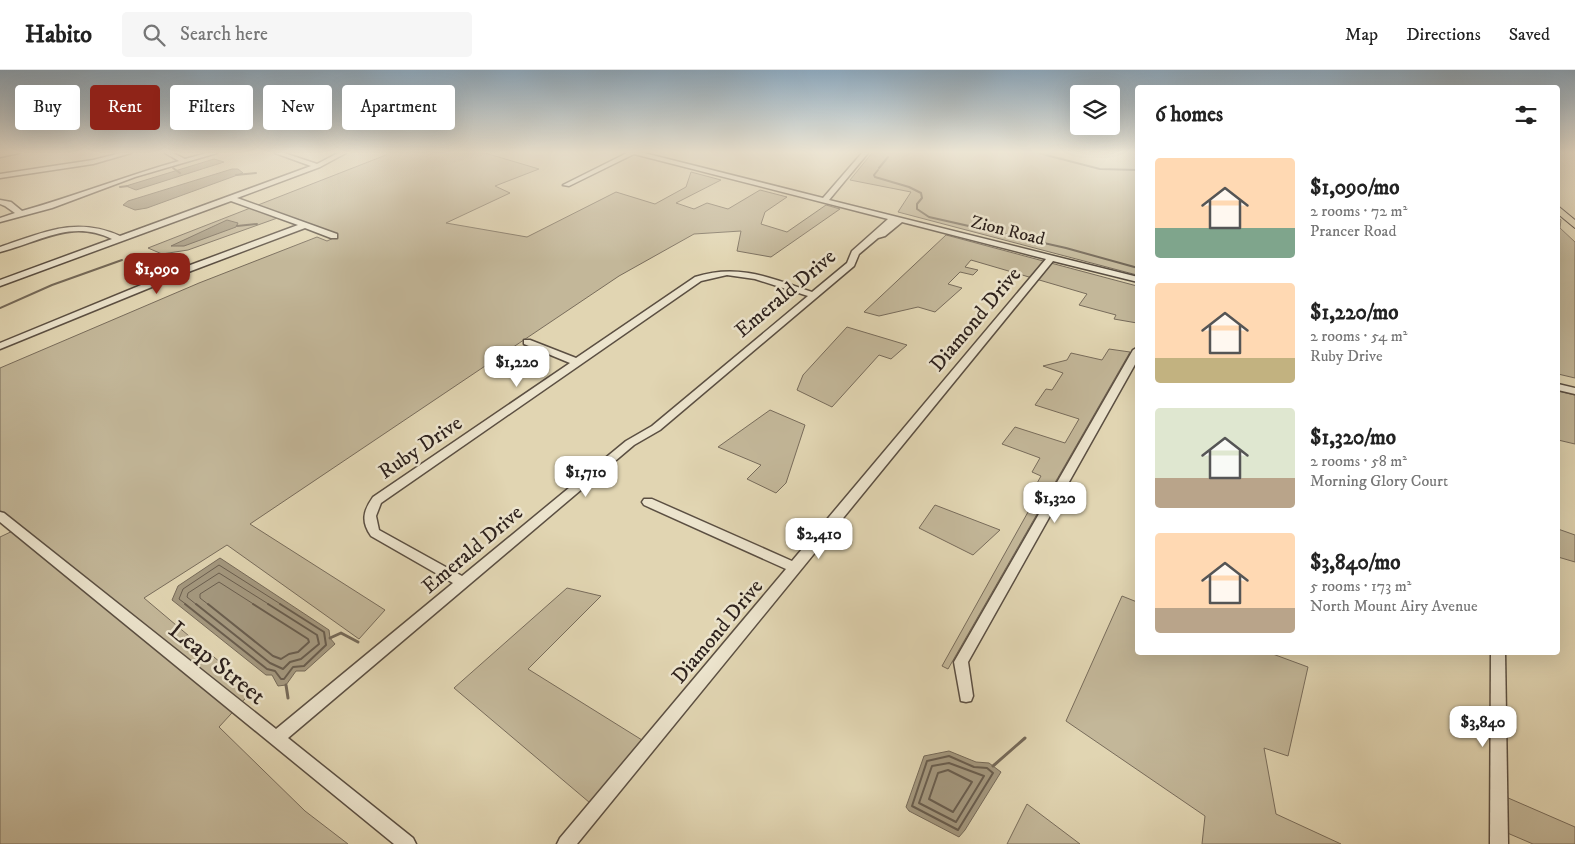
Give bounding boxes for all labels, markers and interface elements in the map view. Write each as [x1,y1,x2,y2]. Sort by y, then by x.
search box [122,12,472,57]
text: Habito [25,20,92,50]
icon: search [140,21,168,49]
text: Search here [180,23,268,46]
text: Map [1345,24,1378,46]
text: Directions [1406,24,1481,46]
text: Saved [1509,24,1550,46]
chip: Buy [15,85,80,130]
chip: Rent [90,85,160,130]
chip: Filters [170,85,253,130]
chip: New [263,85,332,130]
chip: Apartment [342,85,455,130]
map controls [1070,85,1120,135]
button: layers [1070,85,1120,135]
icon: filters [1512,101,1540,129]
text: 6 homes [1155,102,1223,128]
text: $1,090/mo [1310,175,1400,201]
icon: home [1195,178,1255,238]
text: 2 rooms · 72 m² [1310,201,1407,221]
street label: Zion Road [968,211,1047,251]
text: Prancer Road [1310,221,1396,241]
street label: Emerald Drive [730,244,842,344]
pin: $1,090 [116,252,198,295]
text: $1,090 [135,259,179,279]
street label: Diamond Drive [924,262,1027,377]
text: $1,220/mo [1310,300,1398,326]
icon: home [1195,303,1255,363]
text: 2 rooms · 54 m² [1310,326,1407,346]
pin: $1,220 [476,346,558,388]
text: Ruby Drive [1310,346,1383,366]
text: $1,220 [495,352,539,372]
street label: Ruby Drive [374,410,468,485]
text: $1,320/mo [1310,425,1396,451]
icon: home [1195,428,1255,488]
text: 2 rooms · 58 m² [1310,451,1407,471]
pin: $1,710 [545,456,627,498]
text: $1,710 [566,462,606,482]
text: Morning Glory Court [1310,471,1448,491]
pin: $1,320 [1014,482,1096,524]
text: $1,320 [1034,488,1076,508]
street label: Emerald Drive [417,500,529,600]
pin: $2,410 [778,518,860,560]
text: $2,410 [796,524,842,544]
text: $3,840/mo [1310,550,1400,576]
icon: home [1195,553,1255,613]
street label: Diamond Drive [666,574,769,689]
text: 5 rooms · 173 m² [1310,576,1411,596]
text: North Mount Airy Avenue [1310,596,1478,616]
street label: Leap Street [162,615,272,712]
pin: $3,840 [1442,706,1524,748]
text: $3,840 [1461,712,1505,732]

